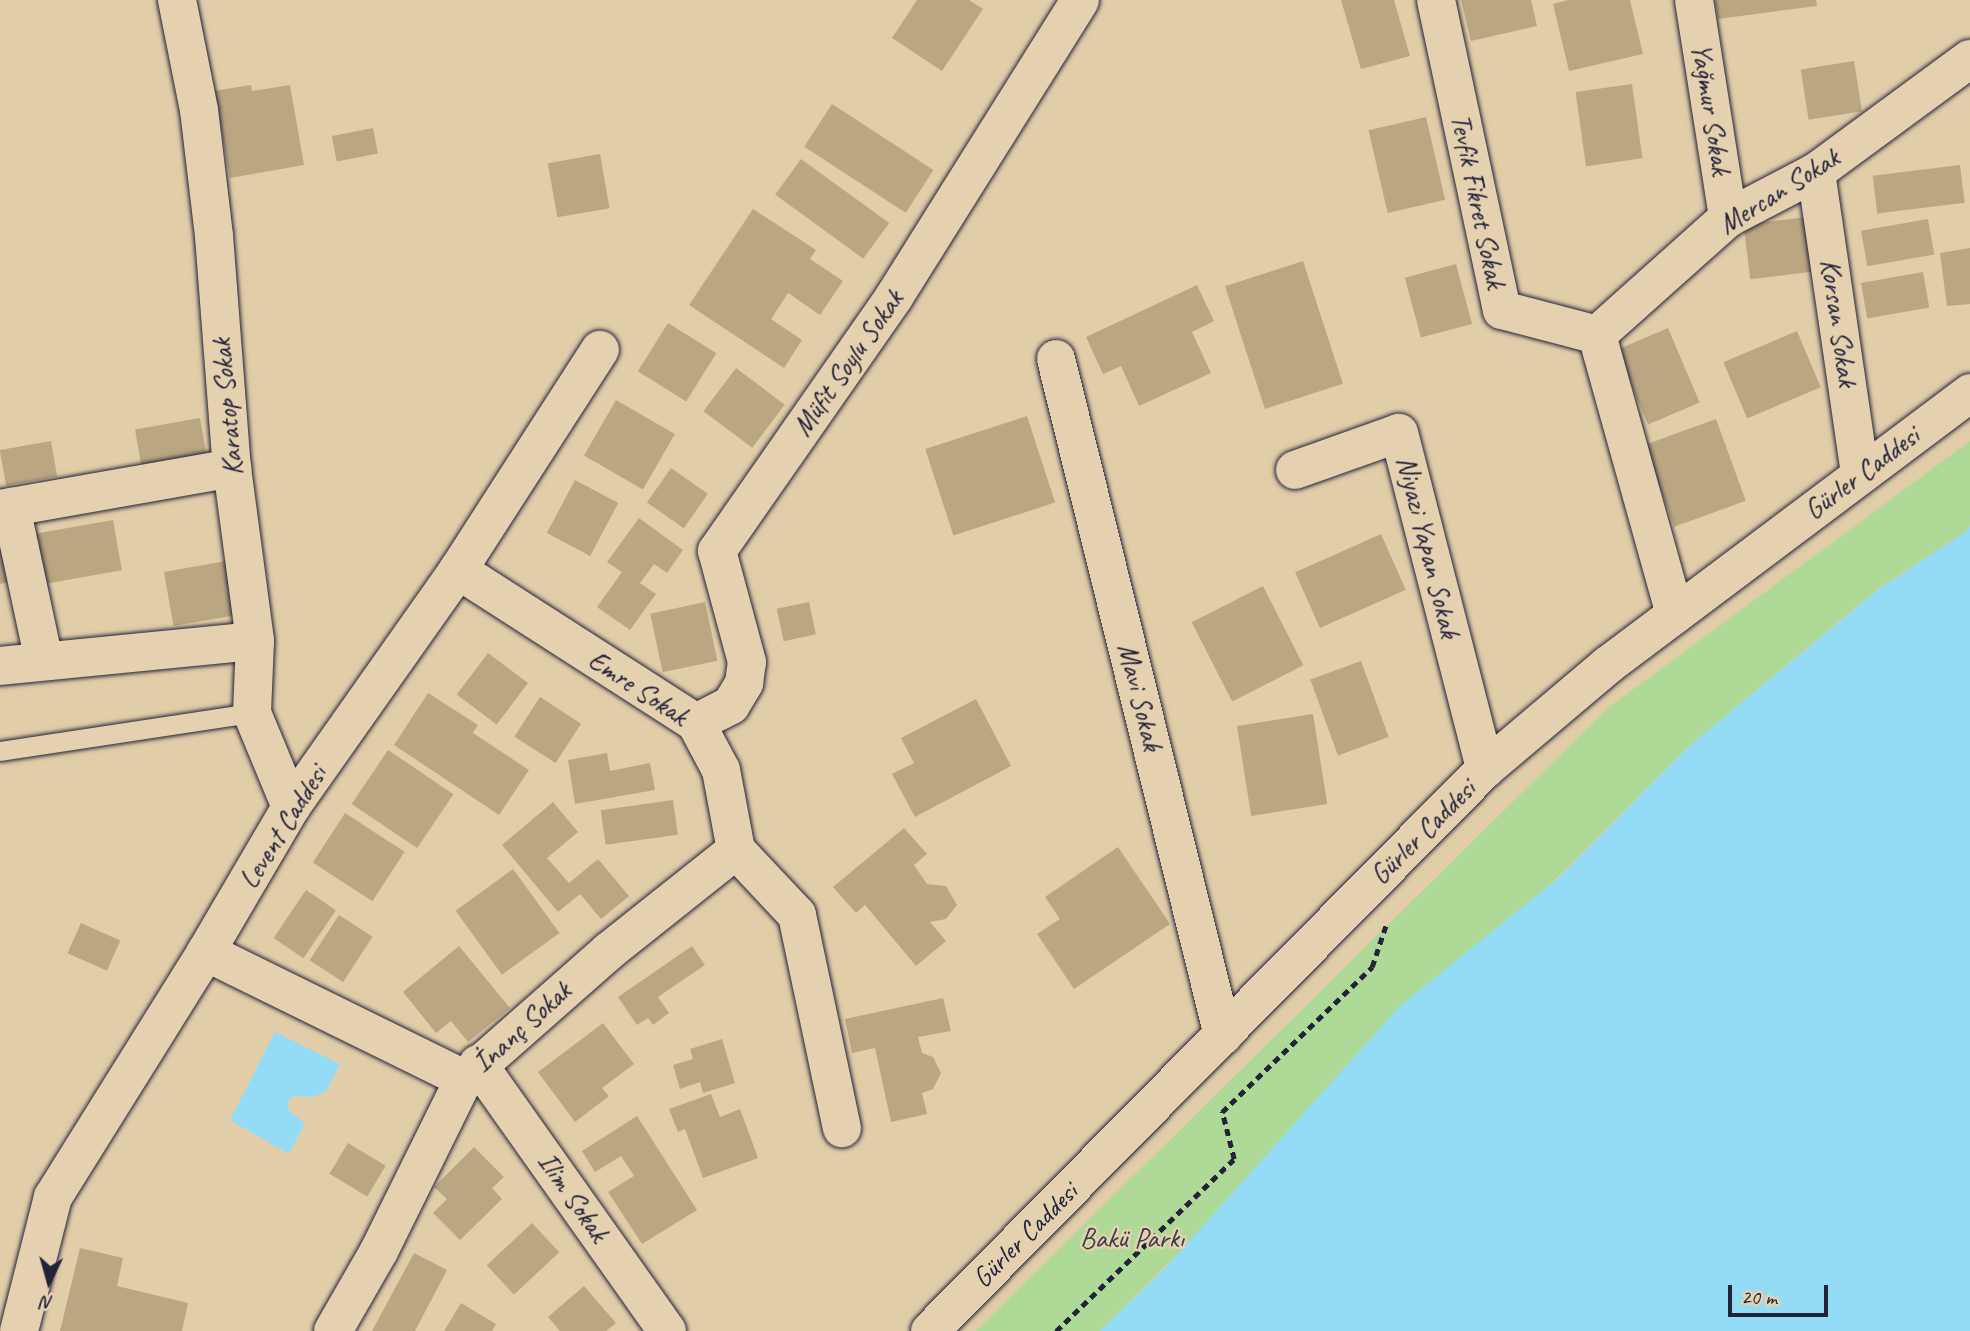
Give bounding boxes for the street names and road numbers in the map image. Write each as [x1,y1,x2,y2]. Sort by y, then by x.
street label: Yağmur Sokak [1684,41,1738,177]
street label: Tevfik Fikret Sokak [1443,111,1513,291]
street label: Mercan Sokak [1713,141,1845,241]
street label: Korsan Sokak [1813,258,1865,388]
street label: Müfit Soylu Sokak [786,284,910,442]
street label: Karatop Sokak [204,337,250,477]
street label: Gürler Caddesi [1798,419,1926,527]
street label: Niyazi Yapan Sokak [1389,453,1467,641]
street label: Mavi Sokak [1111,641,1169,753]
street label: Emre Sokak [582,644,694,732]
street label: Levent Caddesi [232,759,334,895]
street label: Gürler Caddesi [1363,772,1483,892]
street label: İnanç Sokak [466,974,578,1080]
street label: Ilim Sokak [530,1146,616,1248]
street label: Gürler Caddesi [965,1175,1085,1295]

